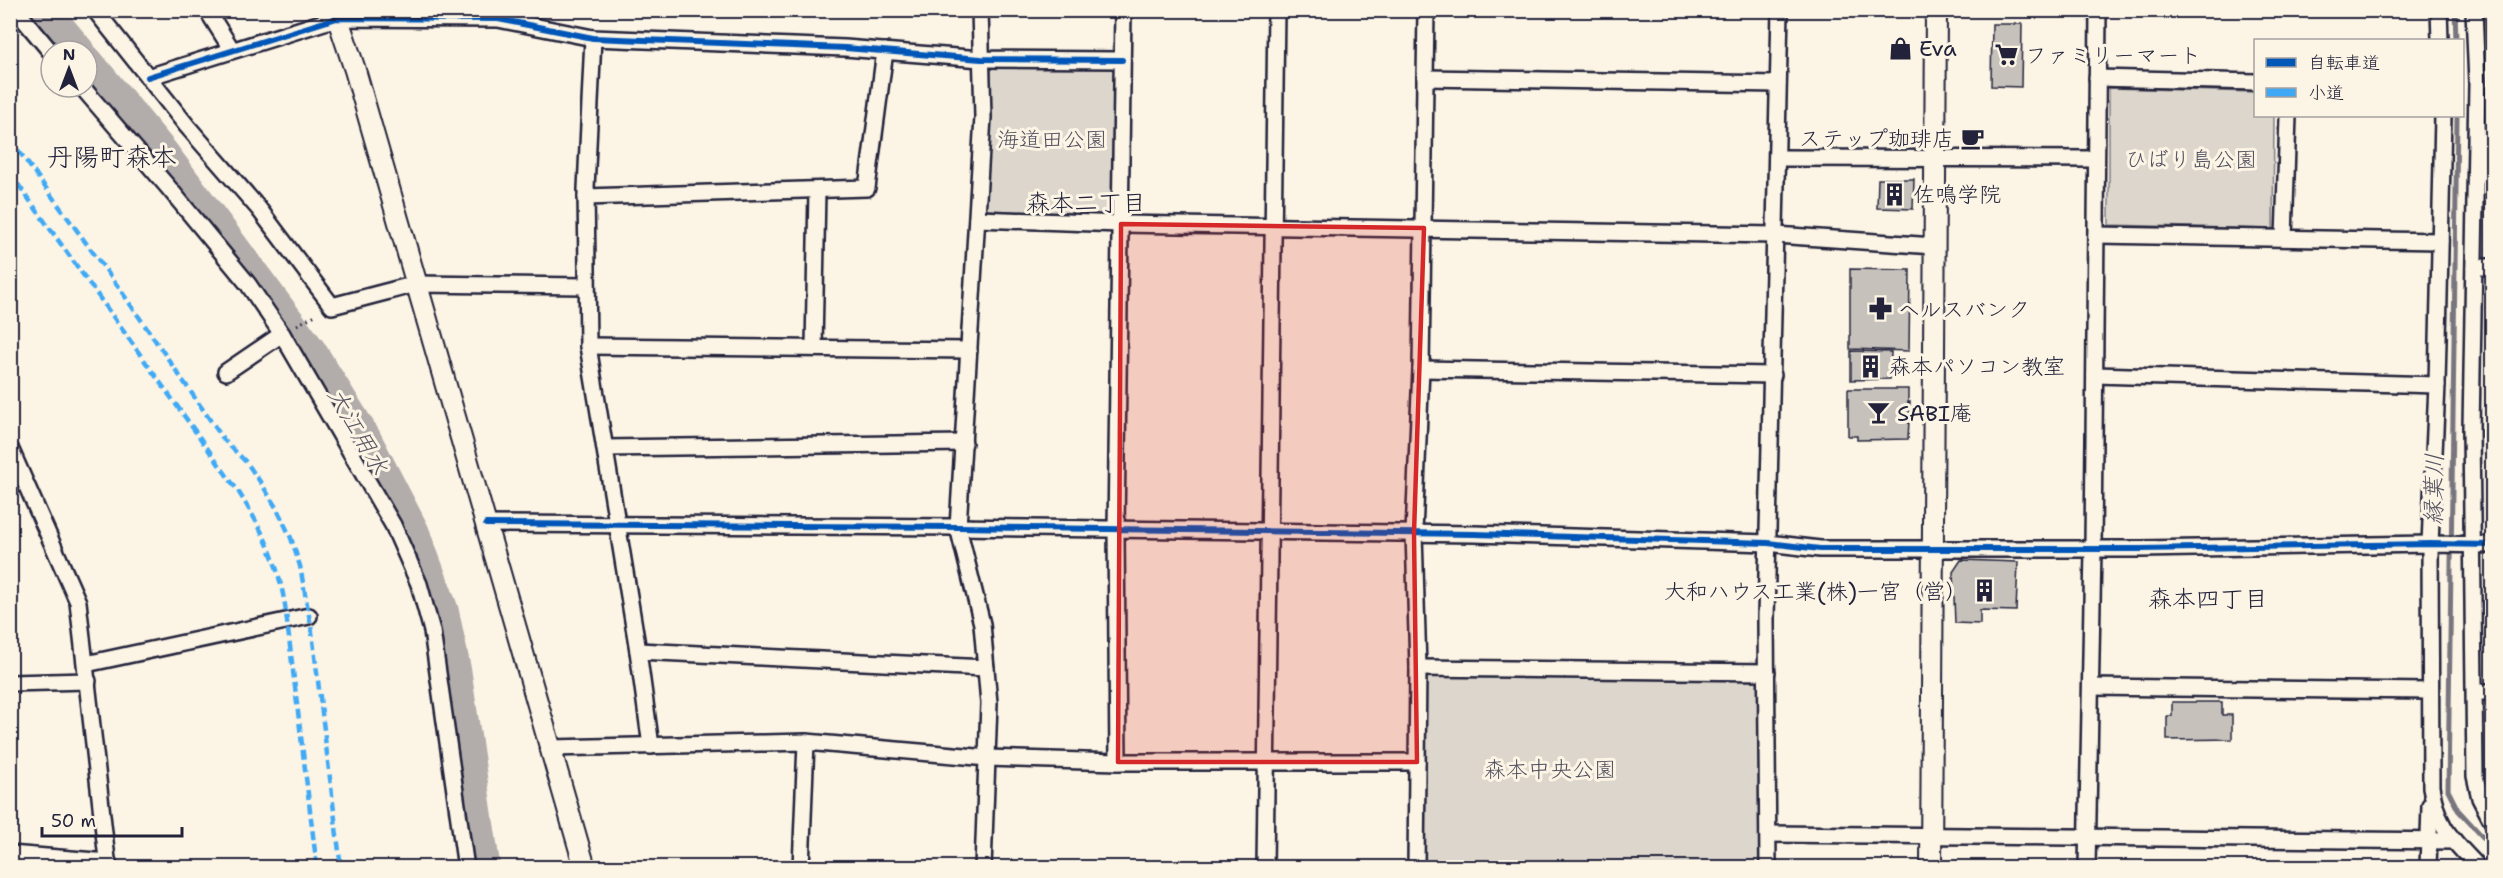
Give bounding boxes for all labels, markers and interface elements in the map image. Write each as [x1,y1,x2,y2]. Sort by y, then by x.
place label: Eva [1919,34,1957,63]
shop icon: Eva [1888,35,1914,61]
north arrow [39,39,99,99]
legend [2254,39,2464,117]
place label: ファミリーマート [2025,41,2201,70]
supermarket icon: ファミリーマート [1994,42,2020,68]
text: N [63,44,75,65]
text: 自転車道 [2308,51,2380,75]
text: 小道 [2308,81,2344,105]
place label: ステップ珈琲店 [1799,124,1954,153]
park label: 海道田公園 [997,125,1107,154]
cafe icon: ステップ珈琲店 [1959,125,1985,151]
district label: 丹陽町森本 [47,139,177,174]
park label: ひばり島公園 [2125,145,2257,174]
place label: 佐鳴学院 [1913,180,2001,209]
building icon: 佐鳴学院 [1882,181,1908,207]
district label: 森本二丁目 [1026,187,1146,219]
place label: ヘルスバンク [1898,295,2030,324]
pharmacy icon: ヘルスバンク [1867,296,1893,322]
place label: 森本パソコン教室 [1889,352,2065,381]
building icon: 森本パソコン教室 [1858,353,1884,379]
water label: 大江用水 [320,381,396,481]
place label: SABI庵 [1897,399,1972,428]
bar icon: SABI庵 [1866,400,1892,426]
water label: 縁葉川 [2417,453,2451,525]
place label: 大和ハウス工業(株)一宮（営） [1664,577,1967,606]
building icon: 大和ハウス工業(株)一宮（営） [1972,578,1998,604]
district label: 森本四丁目 [2148,583,2268,615]
park label: 森本中央公園 [1484,755,1616,784]
scale bar [42,800,182,838]
text: 50 m [51,809,96,833]

